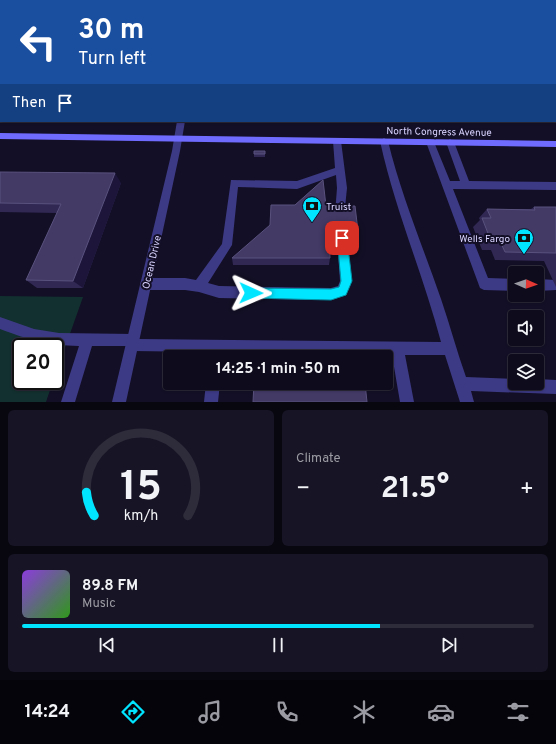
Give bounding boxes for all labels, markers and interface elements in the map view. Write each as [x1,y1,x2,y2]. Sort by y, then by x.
text: 30 m [78,13,144,49]
icon: left [12,16,64,68]
text: Turn left [78,48,146,71]
icon: arrive [54,92,76,114]
text: Then [12,94,46,113]
street label: North Congress Avenue [386,125,492,140]
bank icon: Truist [301,195,323,223]
place label: Truist [326,201,352,214]
pin [325,221,359,255]
icon: arrive [331,227,353,249]
bank icon: Wells Fargo [513,227,535,255]
place label: Wells Fargo [459,233,510,246]
street label: Ocean Drive [140,234,165,290]
north arrow [508,266,544,302]
map controls [508,266,544,390]
position arrow [230,272,272,314]
button: sound [508,310,544,346]
speed limit sign: 20 [12,338,64,390]
button: layers [508,354,544,390]
text: 14:25 · 1 min · 50 m [216,360,340,379]
text: Climate [296,451,341,467]
text: 15 [120,462,162,515]
text: 21.5° [381,471,449,508]
text: − [296,476,310,503]
text: + [520,476,534,503]
text: km/h [124,507,158,525]
text: 89.8 FM [82,577,138,596]
text: Music [82,596,116,612]
icon: previous [96,634,118,656]
icon: pause [267,634,289,656]
icon: next [438,634,460,656]
icon: directions [119,698,147,726]
icon: music [196,698,224,726]
icon: phone [273,698,301,726]
icon: climate [350,698,378,726]
icon: car [427,698,455,726]
icon: filters [504,698,532,726]
text: 14:24 [24,701,70,724]

